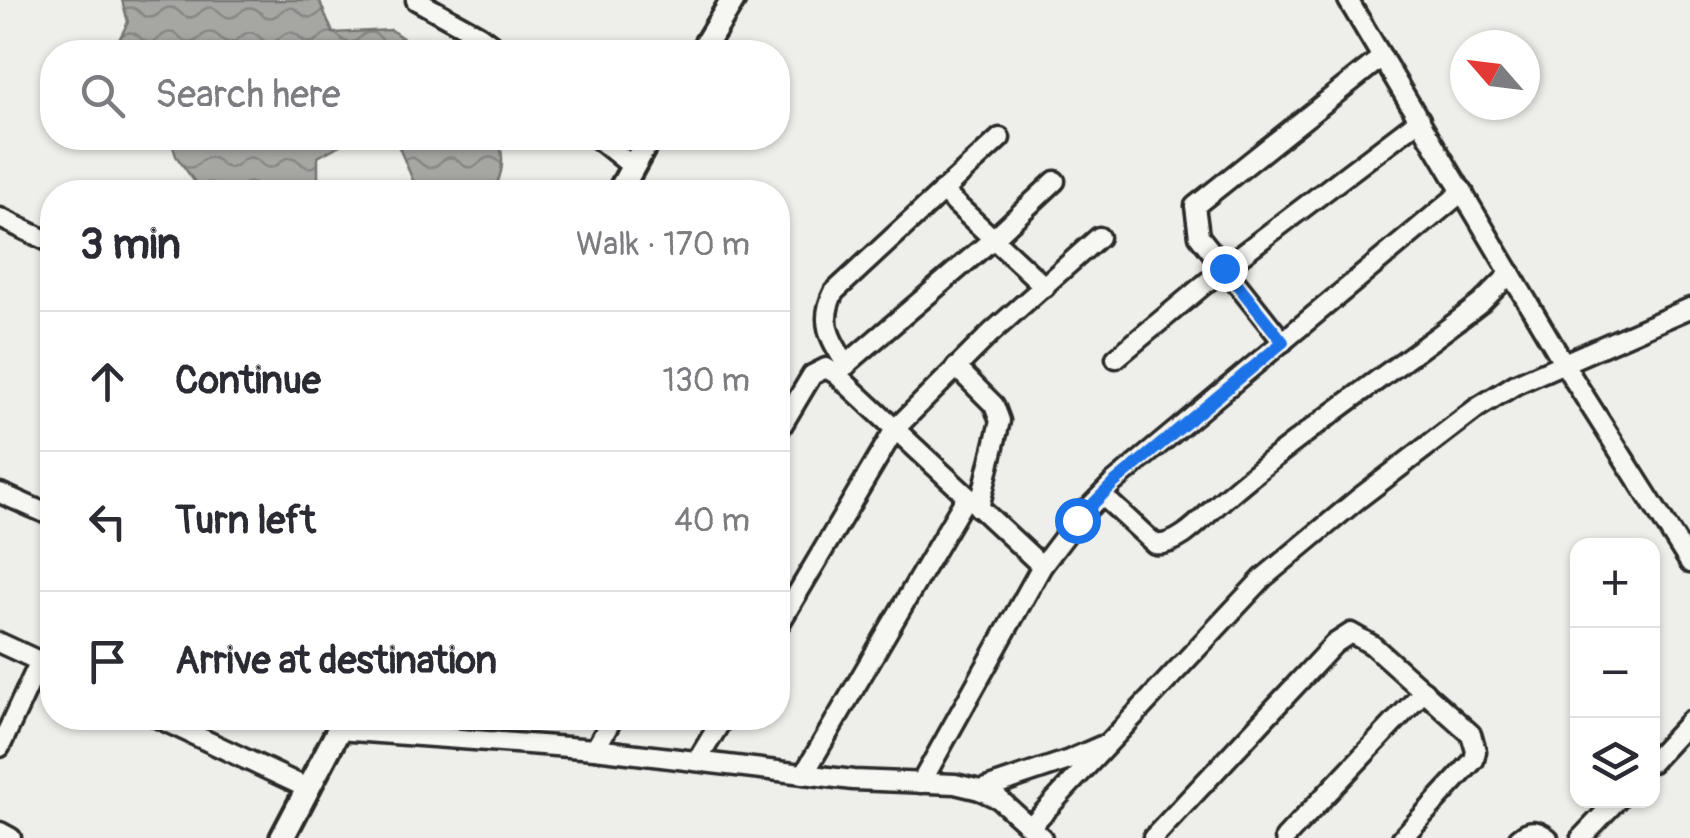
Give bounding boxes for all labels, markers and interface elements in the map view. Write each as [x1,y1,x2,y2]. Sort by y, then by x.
north arrow [1450,30,1540,120]
search box [40,40,790,150]
icon: search [75,68,130,123]
text: Search here [155,71,341,119]
text: 3 min [80,219,181,271]
text: Walk · 170 m [576,225,750,265]
route end [1202,246,1248,292]
icon: ahead [80,354,135,409]
text: Continue [175,357,321,405]
text: 130 m [662,361,750,401]
icon: left [80,494,135,549]
text: Turn left [175,497,316,545]
route start [1055,498,1101,544]
text: 40 m [674,501,750,541]
map controls [1570,538,1660,808]
button: + [1570,538,1660,628]
button: − [1570,628,1660,718]
icon: arrive [80,634,135,689]
text: Arrive at destination [175,637,497,685]
button: layers [1570,718,1660,808]

